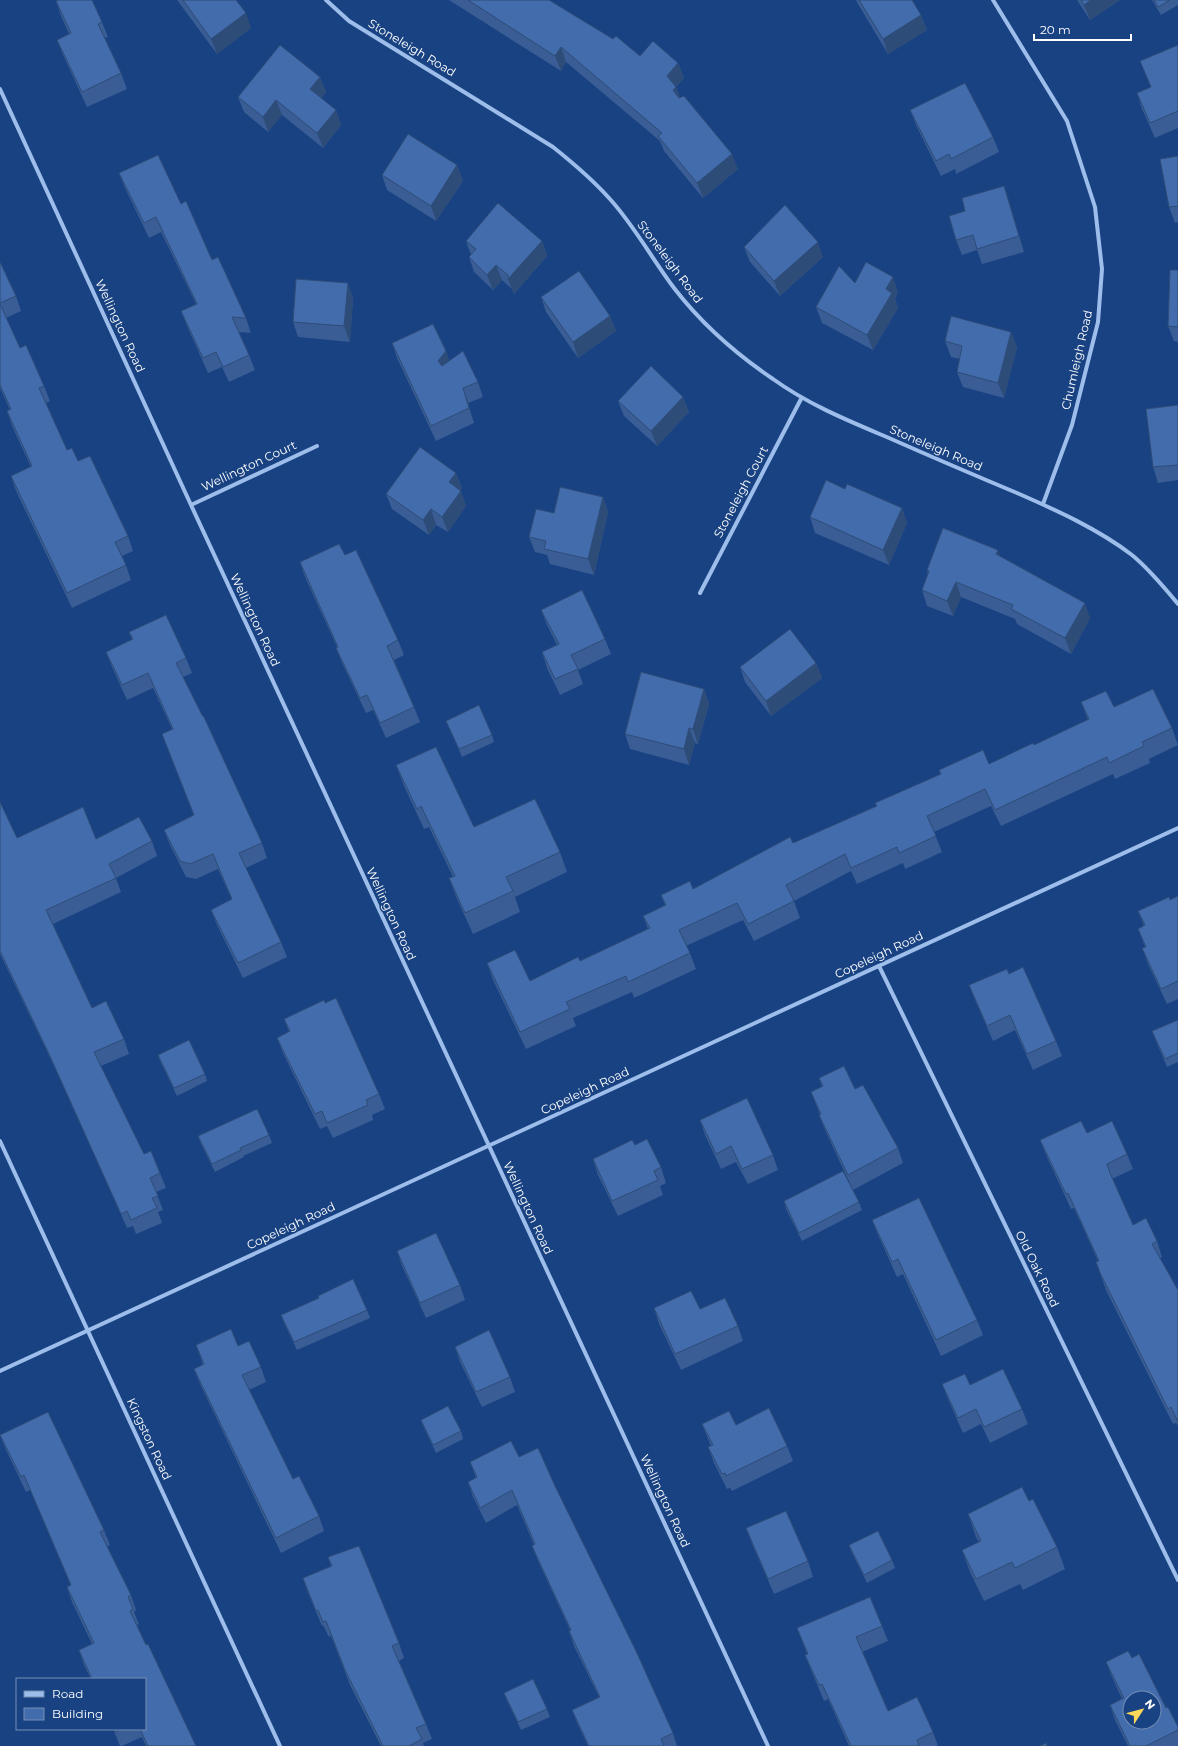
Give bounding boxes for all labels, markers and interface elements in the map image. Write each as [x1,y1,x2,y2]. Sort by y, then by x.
street label: Stoneleigh Road [366,16,459,80]
scale bar [1034,16,1131,42]
text: 20 m [1040,22,1071,37]
street label: Stoneleigh Road [634,217,706,306]
street label: Wellington Road [92,277,149,375]
street label: Chumleigh Road [1058,309,1095,411]
street label: Stoneleigh Road [887,421,985,474]
street label: Wellington Court [199,437,299,494]
street label: Stoneleigh Court [710,443,771,540]
street label: Wellington Road [227,571,284,669]
street label: Wellington Road [363,865,420,963]
street label: Copeleigh Road [832,928,925,982]
street label: Copeleigh Road [538,1064,631,1118]
street label: Wellington Road [500,1159,557,1257]
street label: Copeleigh Road [244,1199,337,1253]
street label: Old Oak Road [1012,1228,1062,1310]
street label: Kingston Road [124,1395,175,1482]
street label: Wellington Road [637,1452,694,1550]
legend [16,1678,146,1730]
text: Road [52,1686,83,1701]
north arrow [1122,1690,1162,1730]
text: N [1142,1696,1158,1712]
text: Building [52,1706,103,1721]

